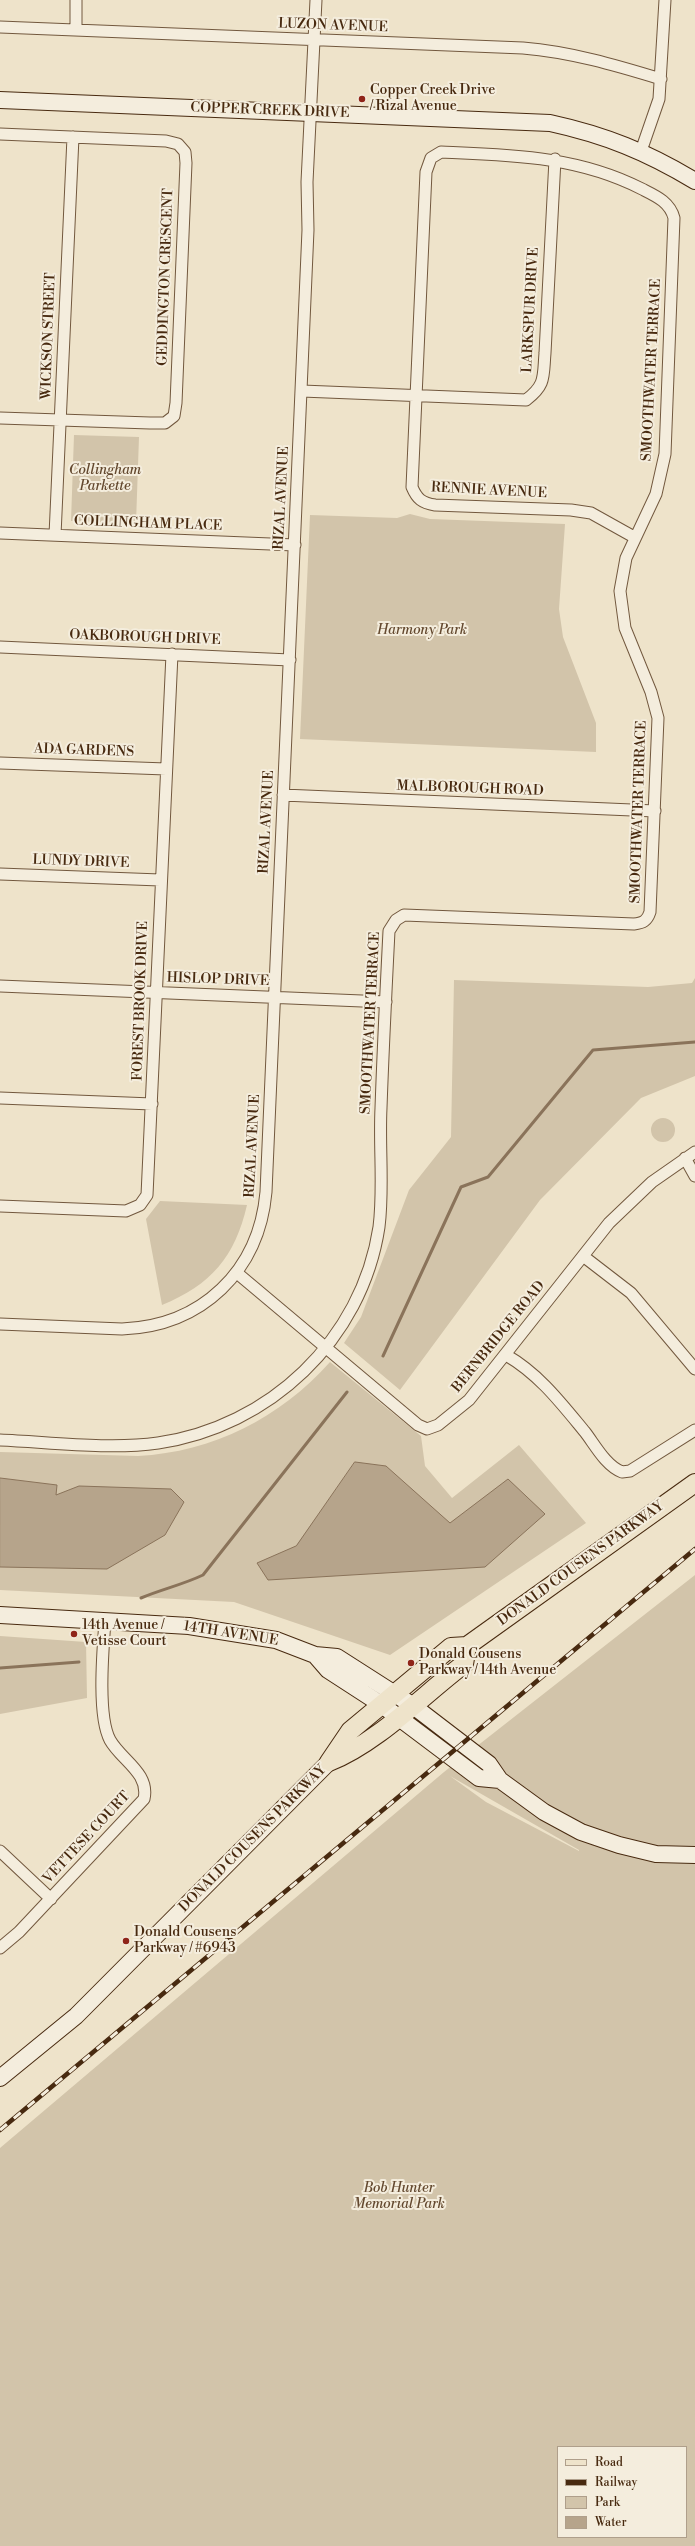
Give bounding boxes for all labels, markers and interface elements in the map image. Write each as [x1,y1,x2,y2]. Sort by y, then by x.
street label: LUZON AVENUE [278,16,388,36]
place label: Copper Creek Drive / Rizal Avenue [370,83,495,116]
marker: Copper Creek Drive / Rizal Avenue [357,94,367,104]
street label: COPPER CREEK DRIVE [190,100,350,122]
street label: GEDDINGTON CRESCENT [155,188,177,366]
street label: LARKSPUR DRIVE [519,247,543,373]
street label: WICKSON STREET [38,272,60,400]
street label: SMOOTHWATER TERRACE [639,278,665,462]
street label: RIZAL AVENUE [271,446,293,550]
park label: Collingham Parkette [69,463,141,496]
street label: RENNIE AVENUE [431,480,547,502]
street label: COLLINGHAM PLACE [74,513,222,535]
park label: Harmony Park [377,623,467,639]
street label: OAKBOROUGH DRIVE [69,627,221,649]
street label: SMOOTHWATER TERRACE [627,720,651,904]
street label: ADA GARDENS [34,741,134,761]
street label: RIZAL AVENUE [256,770,278,874]
street label: MALBOROUGH ROAD [396,778,544,800]
street label: LUNDY DRIVE [32,852,130,872]
street label: FOREST BROOK DRIVE [130,921,152,1081]
street label: SMOOTHWATER TERRACE [358,931,384,1115]
street label: HISLOP DRIVE [166,970,270,990]
street label: RIZAL AVENUE [242,1094,264,1198]
street label: BERNBRIDGE ROAD [449,1278,549,1396]
street label: DONALD COUSENS PARKWAY [495,1498,667,1630]
place label: 14th Avenue / Vetisse Court [82,1618,167,1650]
street label: 14TH AVENUE [182,1618,280,1650]
marker: 14th Avenue / Vetisse Court [69,1629,79,1639]
place label: Donald Cousens Parkway / 14th Avenue [419,1647,556,1680]
marker: Donald Cousens Parkway / 14th Avenue [406,1658,416,1668]
street label: DONALD COUSENS PARKWAY [176,1762,330,1916]
street label: VETTESE COURT [40,1788,134,1888]
place label: Donald Cousens Parkway / #6943 [134,1925,236,1958]
marker: Donald Cousens Parkway / #6943 [121,1936,131,1946]
park label: Bob Hunter Memorial Park [353,2181,445,2214]
legend [557,2446,687,2538]
text: Road [595,2455,623,2470]
text: Railway [595,2475,637,2490]
text: Park [595,2495,620,2510]
text: Water [595,2515,627,2530]

